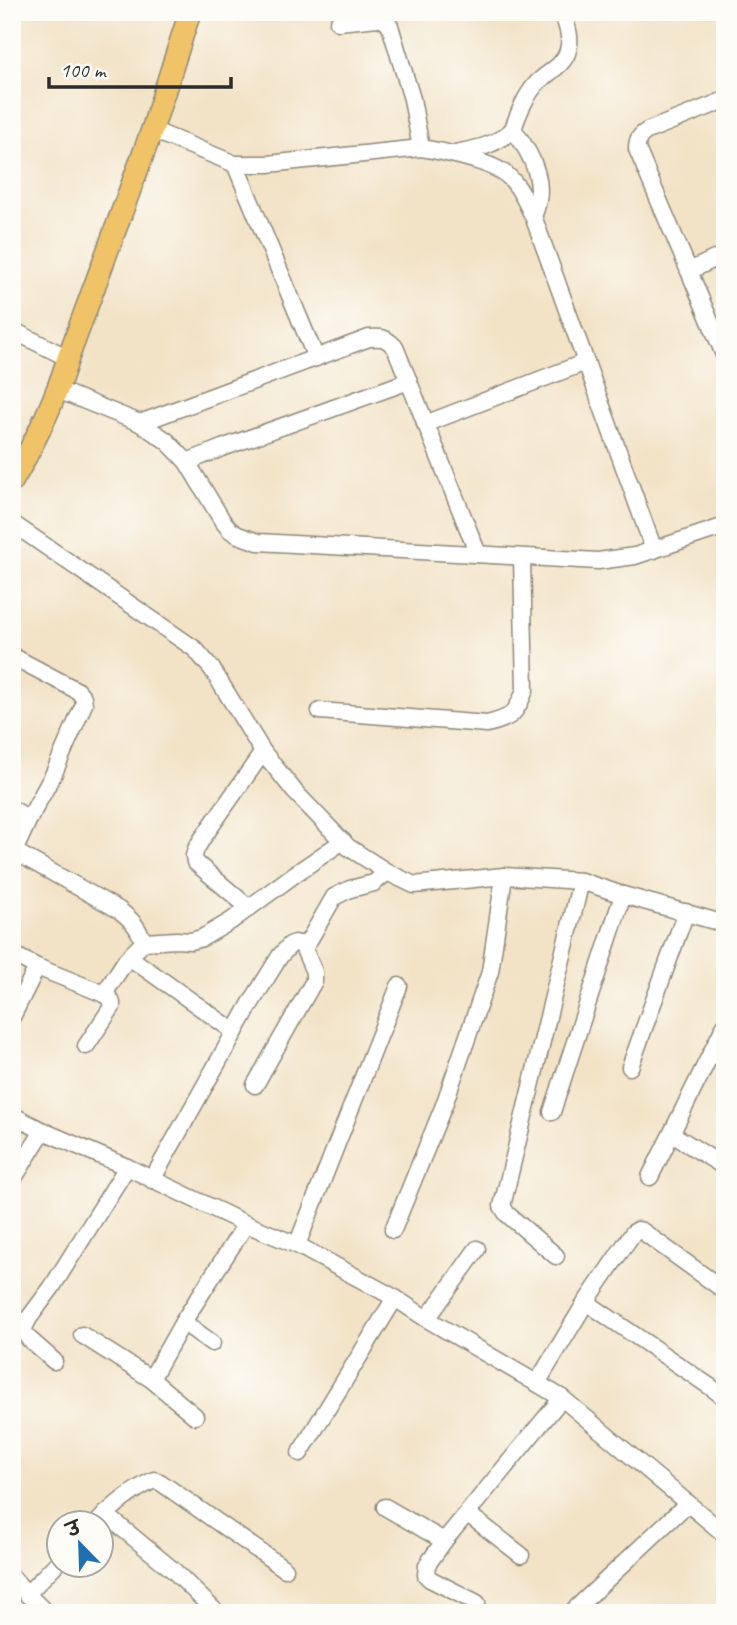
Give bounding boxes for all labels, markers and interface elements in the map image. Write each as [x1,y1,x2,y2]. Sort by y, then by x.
scale bar [49,46,231,90]
text: 100 m [60,57,107,83]
north arrow [46,1510,116,1580]
text: उ [61,1515,86,1544]

